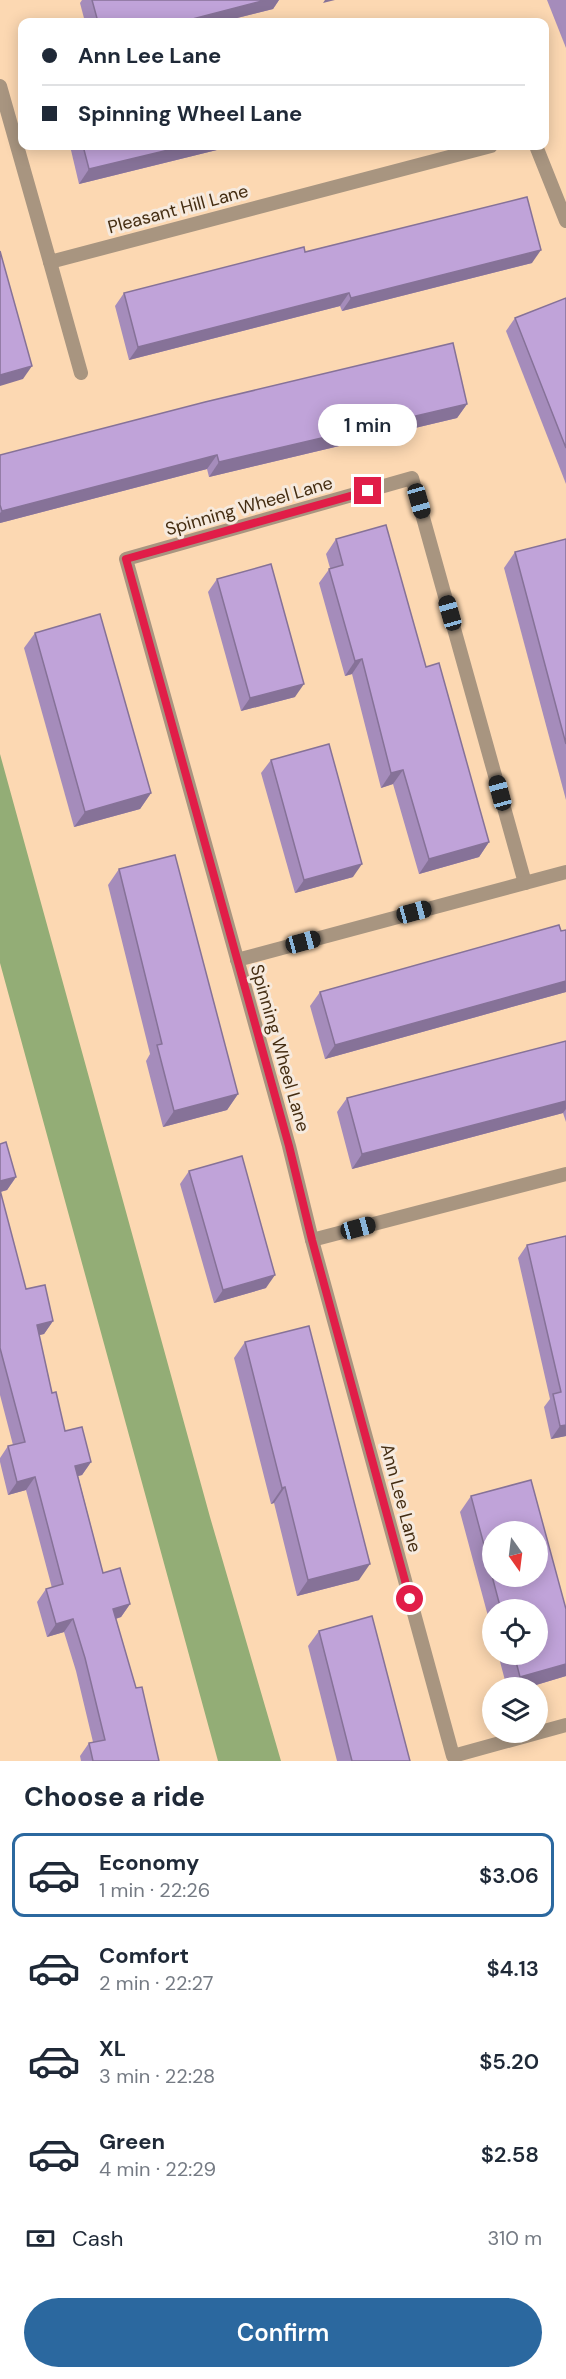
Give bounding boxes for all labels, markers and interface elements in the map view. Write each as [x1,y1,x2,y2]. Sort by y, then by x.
text: Ann Lee Lane [78,41,221,70]
text: Spinning Wheel Lane [78,99,302,128]
street label: Pleasant Hill Lane [105,179,251,239]
callout: 1 min [318,404,418,446]
text: 1 min [344,412,391,438]
street label: Spinning Wheel Lane [163,471,335,541]
route end [354,477,381,504]
car [405,481,433,521]
car [436,593,464,633]
car [487,773,513,813]
car [394,899,434,925]
car [283,929,323,955]
street label: Spinning Wheel Lane [245,962,315,1134]
car [338,1215,378,1241]
street label: Ann Lee Lane [375,1441,427,1555]
north arrow [482,1521,548,1587]
map controls [482,1521,548,1743]
route start [396,1585,423,1612]
button: locate [482,1599,548,1665]
button: layers [482,1677,548,1743]
text: Choose a ride [24,1779,205,1814]
icon: car [27,1848,81,1902]
text: Economy [99,1848,199,1877]
text: $3.06 [479,1861,539,1890]
text: 1 min · 22:26 [99,1877,210,1903]
icon: car [27,1941,81,1995]
text: Comfort [99,1941,189,1970]
text: $4.13 [486,1954,539,1983]
text: 2 min · 22:27 [99,1970,213,1996]
icon: car [27,2034,81,2088]
text: XL [99,2034,126,2063]
text: $5.20 [479,2047,539,2076]
text: 3 min · 22:28 [99,2063,215,2089]
icon: car [27,2127,81,2181]
text: Green [99,2127,165,2156]
text: $2.58 [481,2140,539,2169]
text: 4 min · 22:29 [99,2156,216,2182]
icon: cash [24,2222,57,2255]
text: Cash [72,2224,123,2253]
text: 310 m [487,2225,542,2251]
button: Confirm [24,2298,542,2367]

